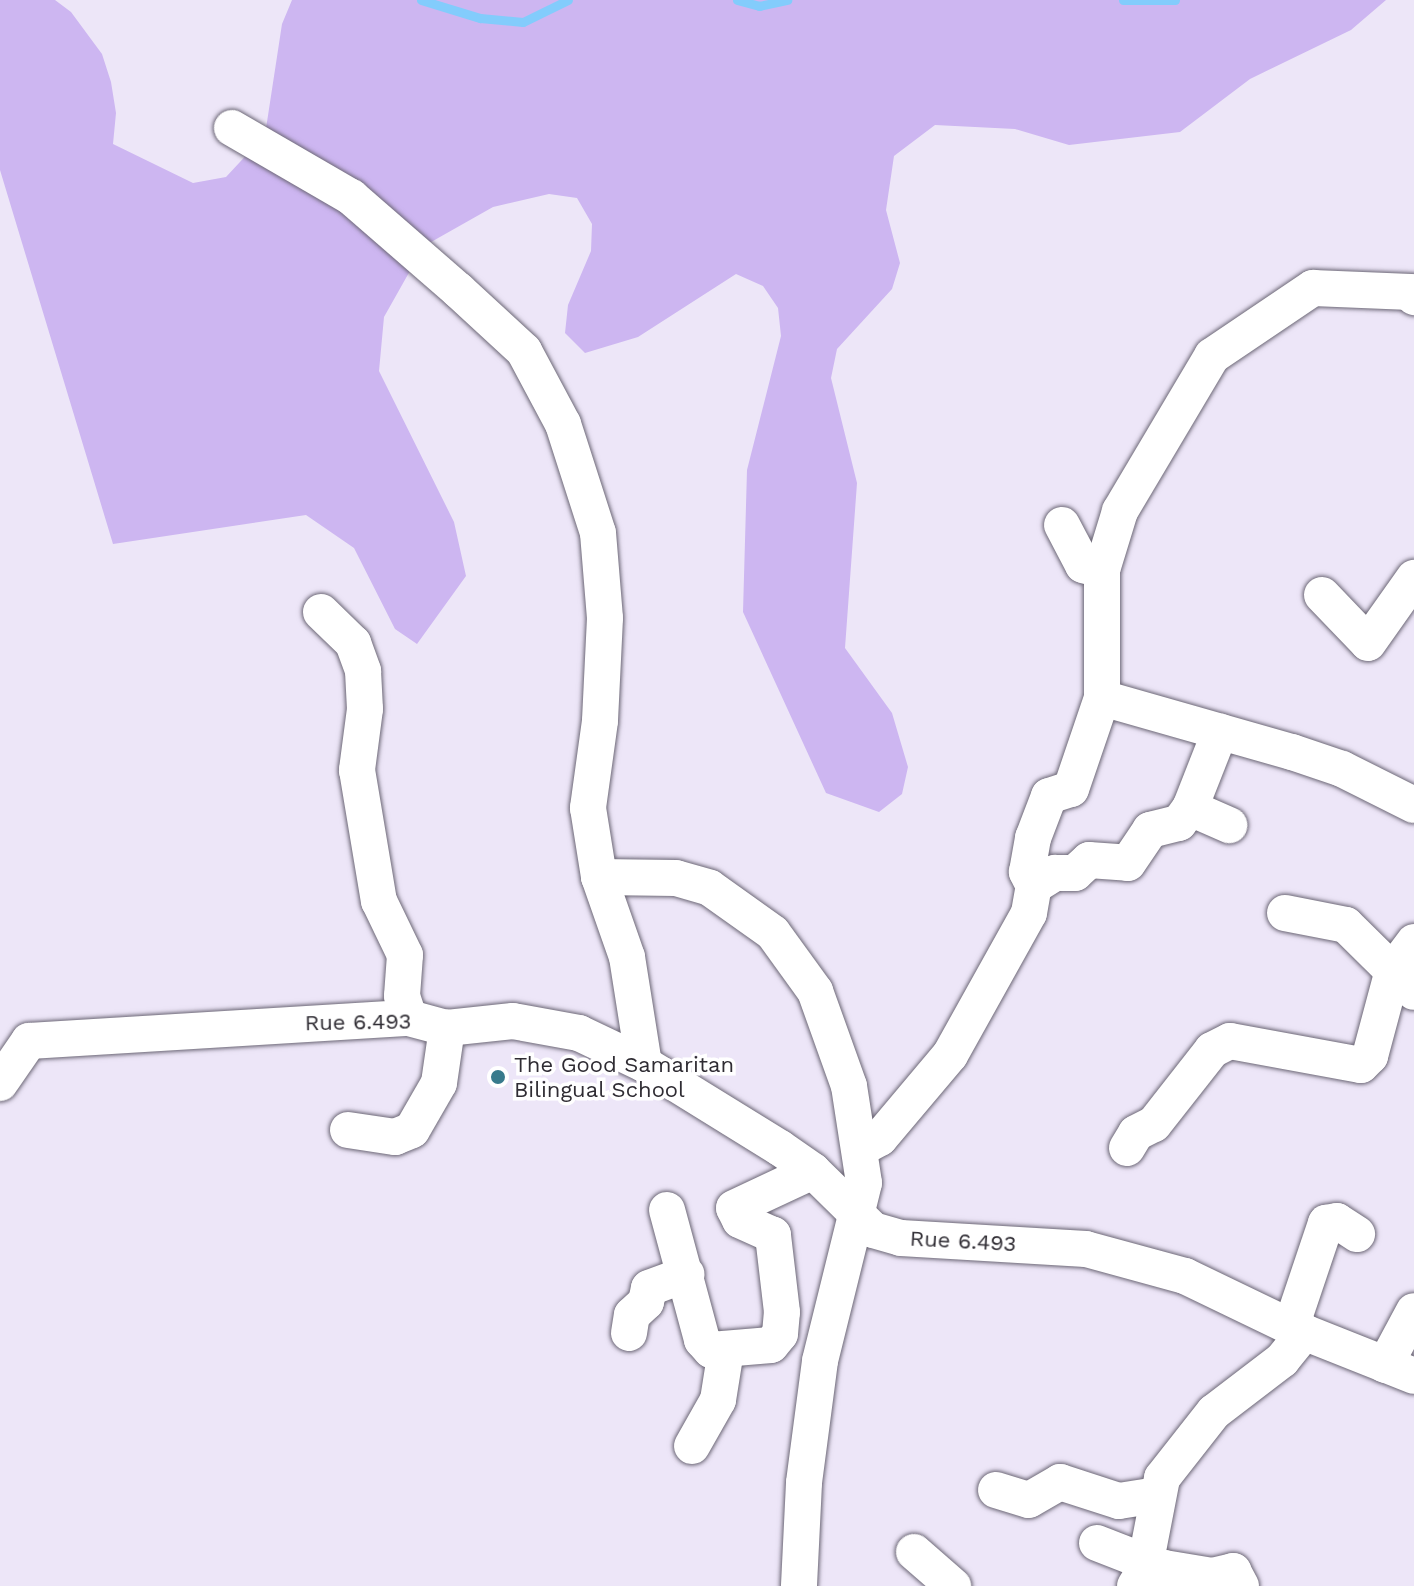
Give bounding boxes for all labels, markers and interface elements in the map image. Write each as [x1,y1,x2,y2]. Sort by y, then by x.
street label: Rue 6.493 [304,1008,412,1036]
place label: The Good Samaritan Bilingual School [514,1051,734,1102]
marker: The Good Samaritan Bilingual School [489,1068,507,1086]
street label: Rue 6.493 [909,1225,1017,1257]

